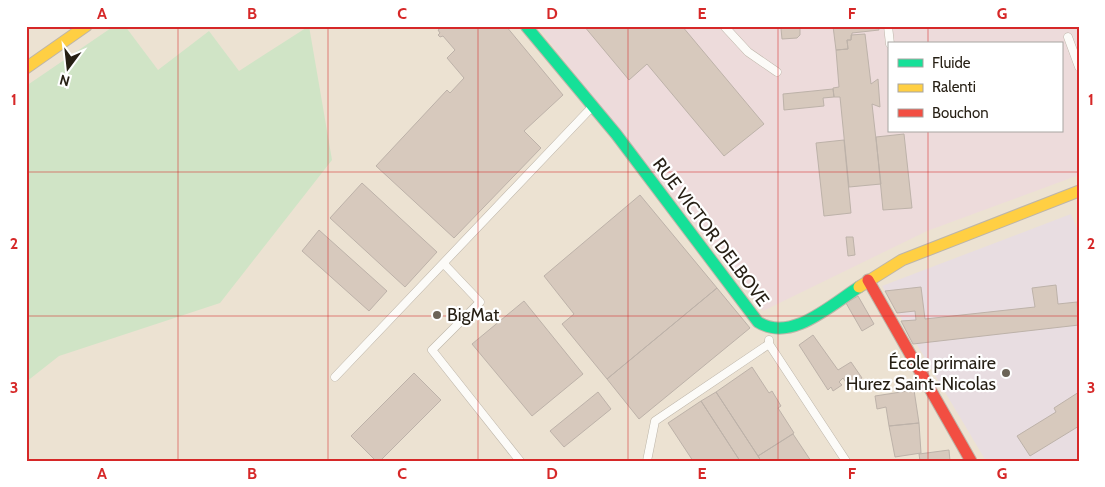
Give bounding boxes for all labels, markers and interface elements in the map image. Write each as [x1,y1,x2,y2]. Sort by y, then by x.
text: A [97,4,107,23]
text: B [247,4,257,23]
text: C [397,4,407,23]
text: D [546,4,558,23]
text: E [697,4,707,23]
text: F [848,4,857,23]
text: G [997,4,1007,23]
north arrow [42,42,92,92]
legend [888,42,1062,132]
text: Fluide [932,54,971,72]
text: N [58,71,72,91]
text: Ralenti [932,78,976,96]
text: 1 [11,90,17,109]
text: 1 [1088,90,1094,109]
text: Bouchon [932,104,989,122]
street label: RUE VICTOR DELBOVE [648,154,774,310]
text: 2 [10,234,18,253]
text: 2 [1087,234,1095,253]
place label: BigMat [447,304,499,326]
marker: BigMat [431,309,443,321]
place label: École primaire Hurez Saint-Nicolas [846,352,996,395]
marker: École primaire Hurez Saint-Nicolas [1000,367,1012,379]
text: 3 [10,378,18,397]
text: 3 [1087,378,1095,397]
text: A [97,464,107,483]
text: B [247,464,257,483]
text: C [397,464,407,483]
text: D [546,464,558,483]
text: E [697,464,707,483]
text: F [848,464,857,483]
text: G [997,464,1007,483]

